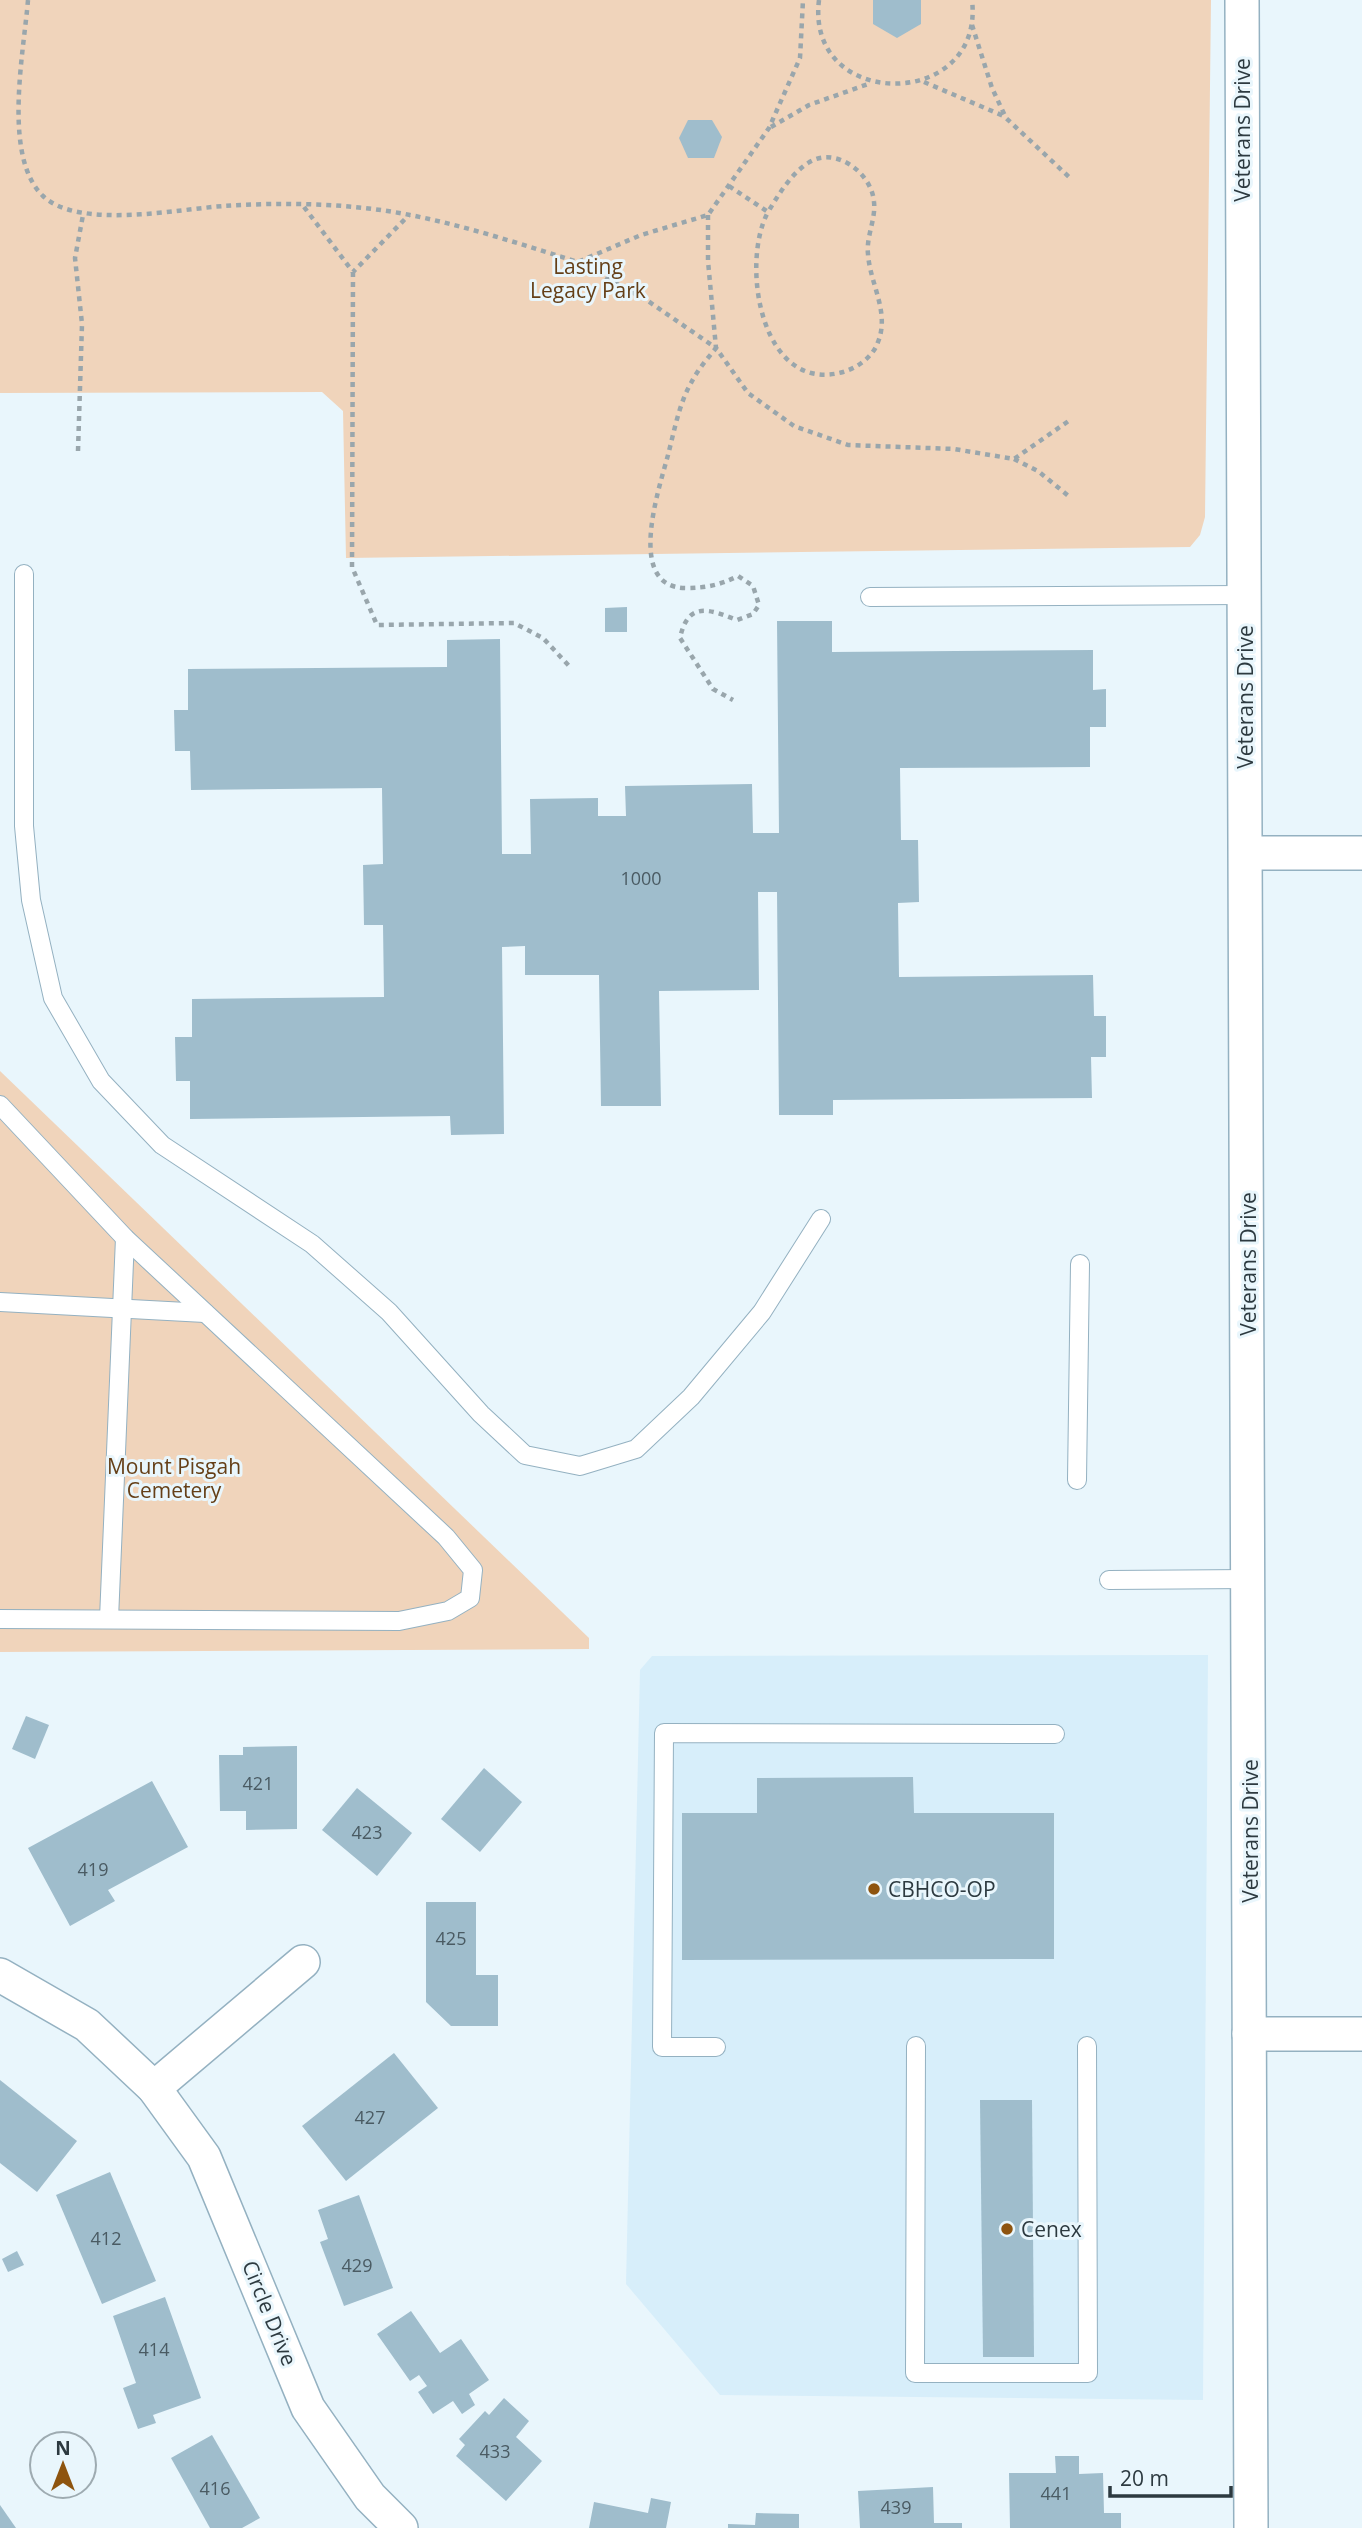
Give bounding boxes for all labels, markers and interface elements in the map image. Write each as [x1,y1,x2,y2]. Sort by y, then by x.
street label: Veterans Drive [1228,58,1256,202]
park label: Lasting Legacy Park [530,252,646,304]
street label: Veterans Drive [1231,625,1259,769]
house number: 1000 [620,866,662,890]
street label: Veterans Drive [1234,1192,1262,1336]
park label: Mount Pisgah Cemetery [107,1452,241,1504]
street label: Veterans Drive [1236,1759,1264,1903]
house number: 421 [243,1771,273,1795]
house number: 423 [352,1820,382,1844]
house number: 419 [78,1857,108,1881]
place label: CBHCO-OP [888,1875,996,1903]
marker: CBHCO-OP [866,1881,882,1897]
house number: 425 [436,1926,466,1950]
house number: 427 [355,2105,385,2129]
place label: Cenex [1021,2215,1082,2243]
marker: Cenex [999,2221,1015,2237]
house number: 412 [91,2226,121,2250]
house number: 429 [342,2253,372,2277]
street label: Circle Drive [236,2256,304,2370]
house number: 414 [139,2337,169,2361]
north arrow [28,2430,98,2500]
text: N [55,2435,71,2461]
house number: 433 [480,2439,510,2463]
scale bar [1110,2454,1231,2498]
text: 20 m [1120,2464,1169,2492]
house number: 416 [200,2476,230,2500]
house number: 441 [1041,2481,1071,2505]
house number: 439 [881,2495,911,2519]

